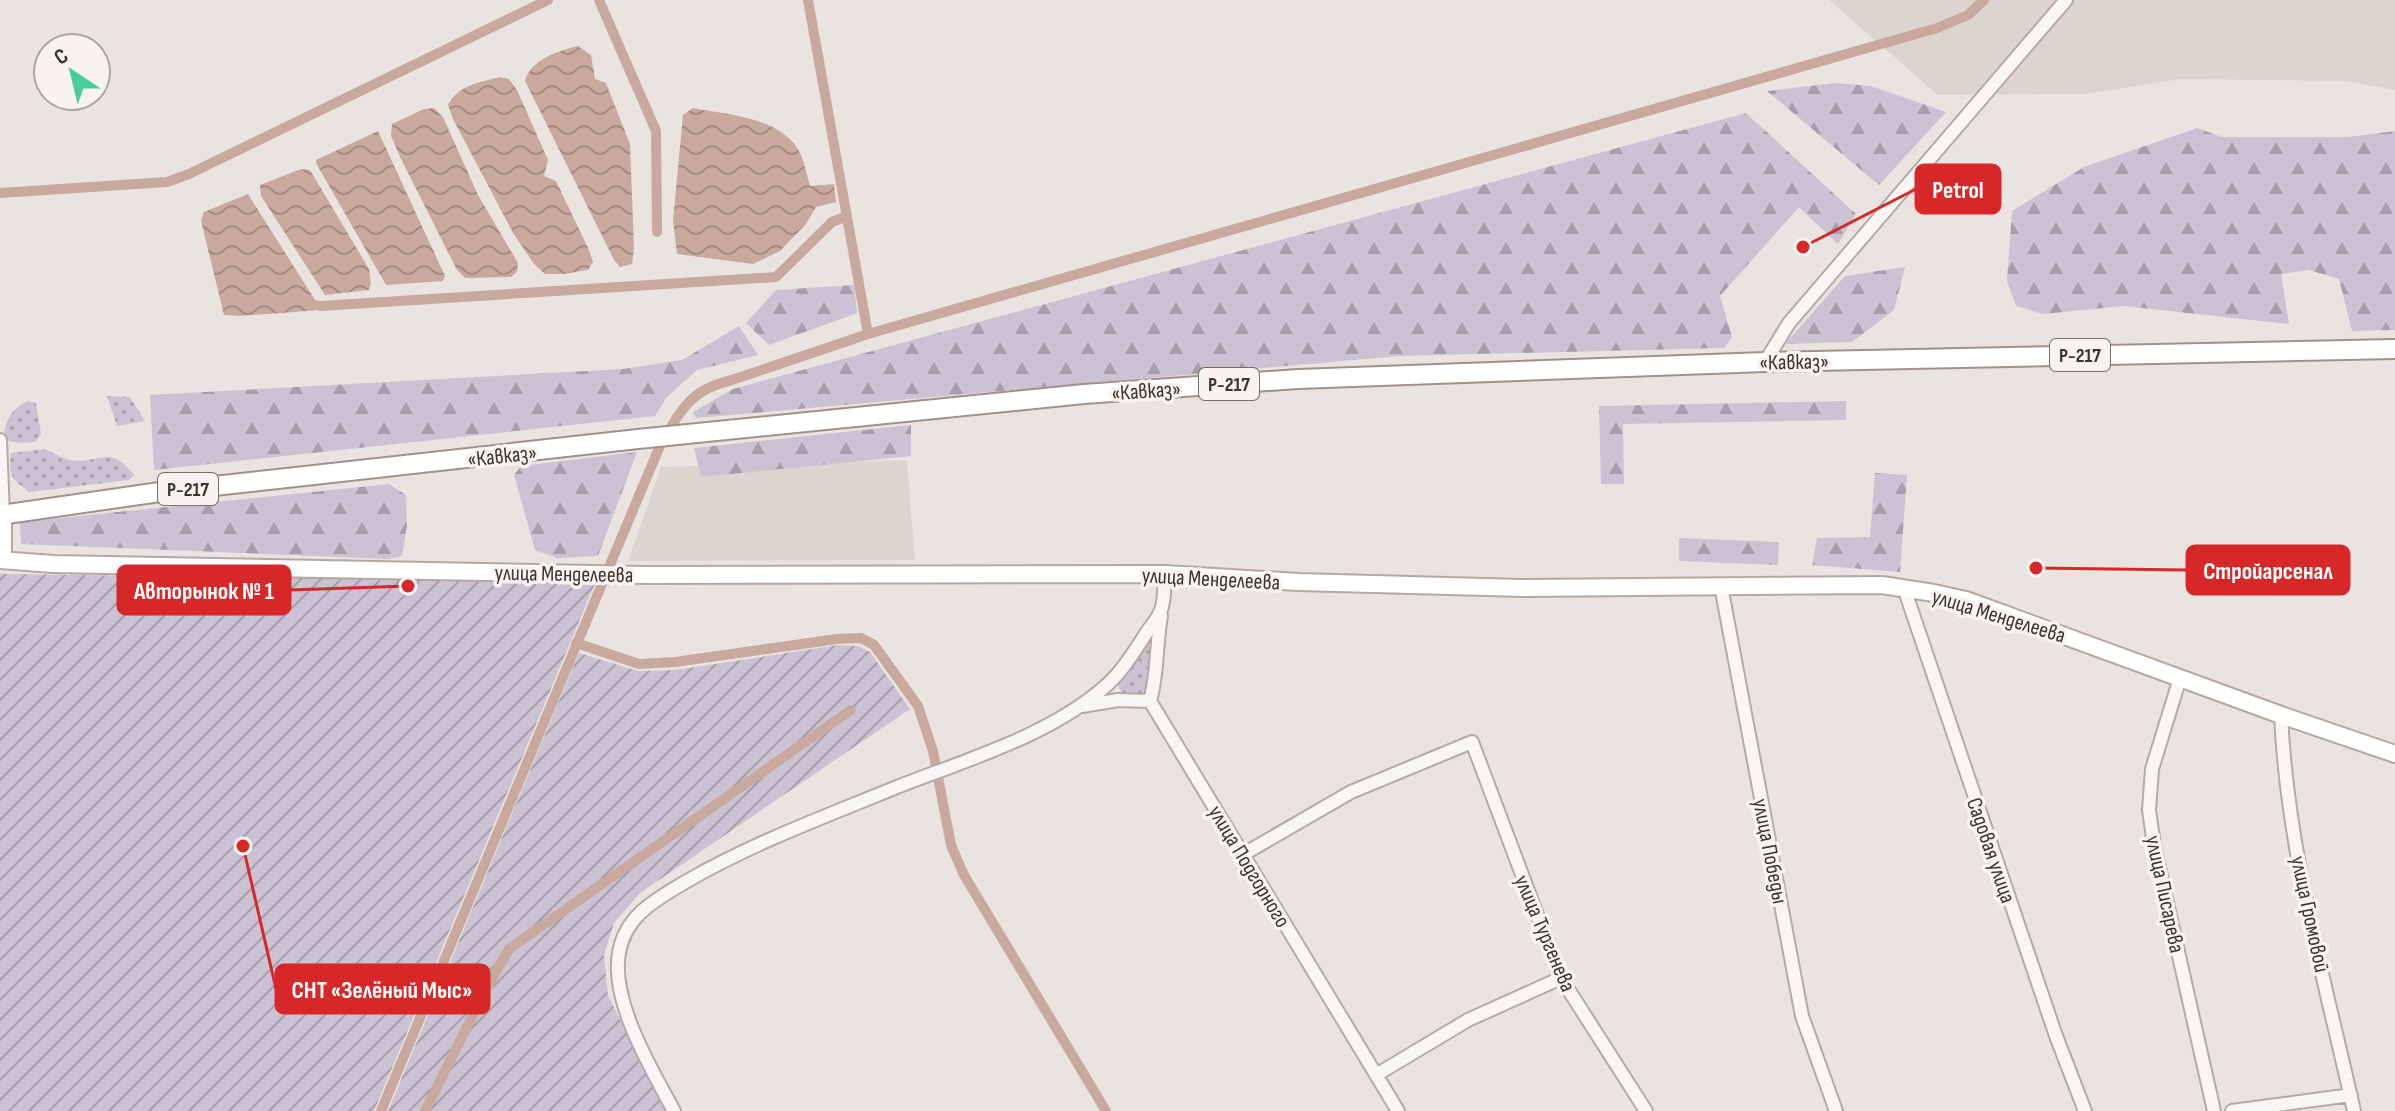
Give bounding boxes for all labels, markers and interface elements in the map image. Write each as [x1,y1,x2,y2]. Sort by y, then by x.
north arrow [32,32,112,112]
text: С [49,43,74,71]
callout: Petrol [1916,165,2000,213]
text: Petrol [1932,176,1984,205]
road number: Р-217 [2050,339,2110,371]
street label: «Кавказ» [1759,348,1829,377]
road number: Р-217 [1199,368,1259,400]
street label: «Кавказ» [1110,376,1182,407]
street label: «Кавказ» [466,439,538,474]
road number: Р-217 [158,473,218,505]
callout: Стройарсенал [2187,546,2349,594]
text: Стройарсенал [2203,557,2333,586]
street label: улица Менделеева [494,560,633,589]
street label: улица Менделеева [1141,562,1281,597]
callout: Авторынок № 1 [118,566,290,614]
text: Авторынок № 1 [133,577,275,606]
street label: улица Менделеева [1928,583,2069,650]
street label: Садовая улица [1960,794,2021,907]
street label: улица Победы [1746,797,1793,906]
street label: улица Подгорного [1202,801,1296,933]
street label: улица Писарева [2139,833,2190,955]
street label: улица Громовой [2284,854,2335,975]
street label: улица Тургенева [1508,871,1581,996]
callout: СНТ «Зелёный Мыс» [276,965,489,1013]
text: СНТ «Зелёный Мыс» [292,976,472,1005]

